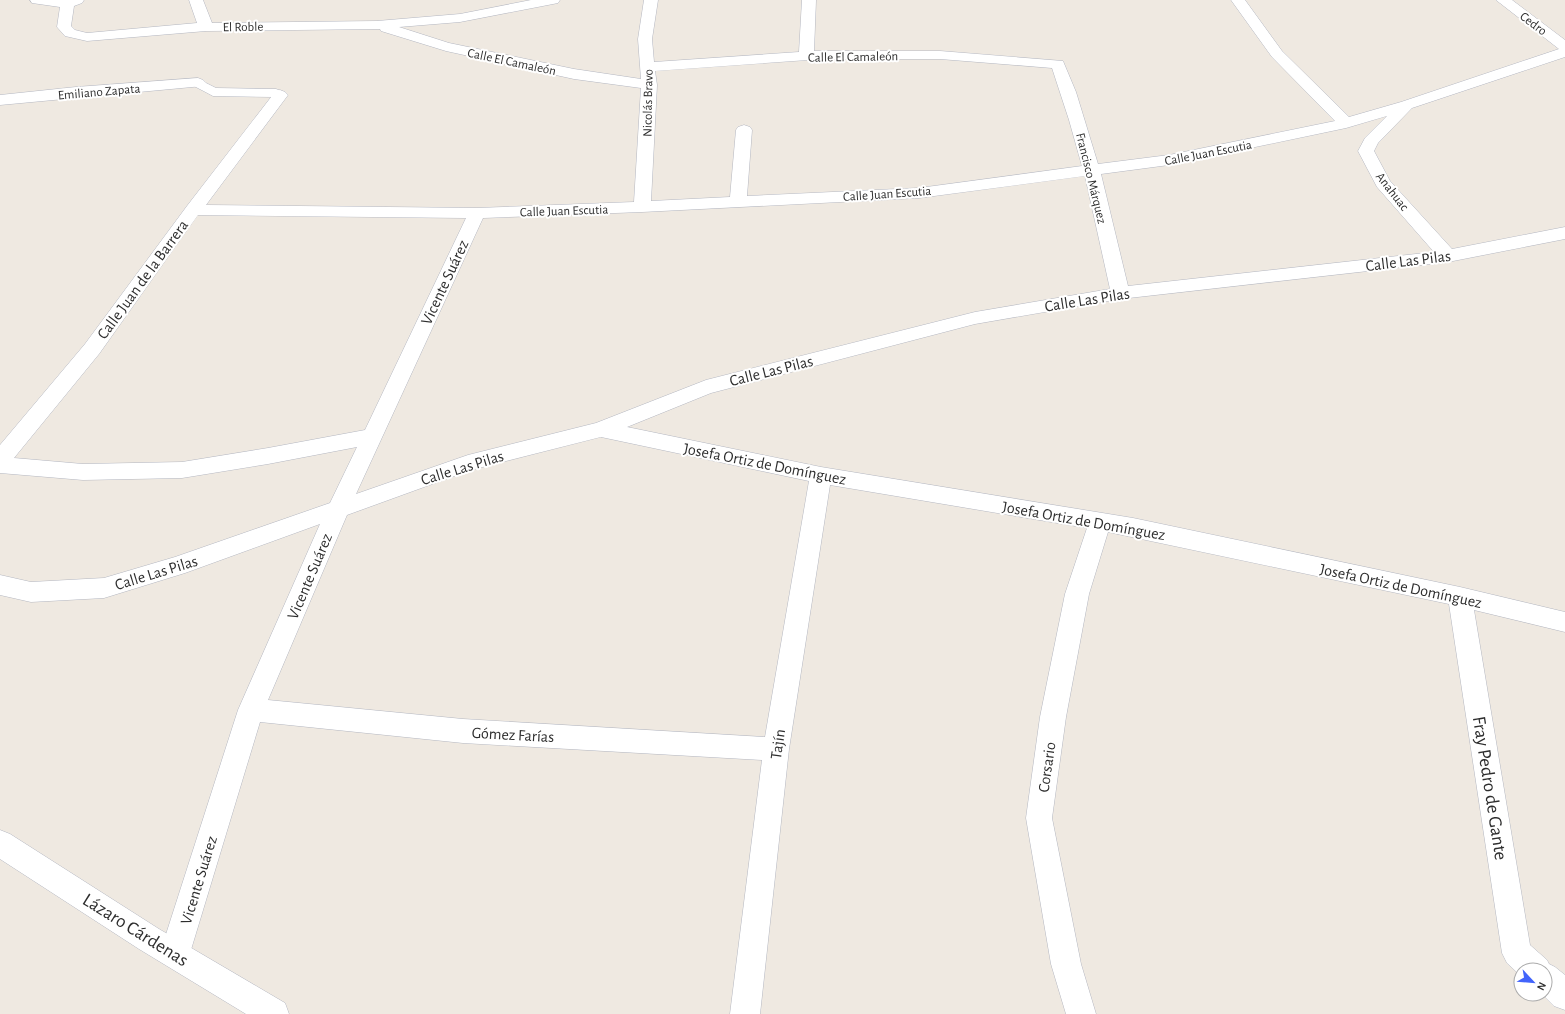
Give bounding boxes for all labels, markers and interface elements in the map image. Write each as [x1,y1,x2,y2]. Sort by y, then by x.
street label: Cedro [1517,10,1549,38]
street label: El Roble [223,21,263,34]
street label: Calle El Camaleón [466,47,557,78]
street label: Calle El Camaleón [808,50,898,65]
street label: Nicolás Bravo [641,69,656,137]
street label: Emiliano Zapata [57,82,141,103]
street label: Francisco Márquez [1073,132,1108,225]
street label: Calle Juan Escutia [1164,139,1253,168]
street label: Anahuac [1373,170,1411,213]
street label: Calle Juan Escutia [842,185,932,204]
street label: Calle Juan Escutia [520,203,609,220]
street label: Calle Juan de la Barrera [94,217,191,342]
street label: Vicente Suárez [418,237,472,327]
street label: Calle Las Pilas [1365,248,1452,274]
street label: Calle Las Pilas [1044,285,1131,315]
street label: Calle Las Pilas [728,353,815,389]
street label: Josefa Ortiz de Domínguez [682,440,848,488]
street label: Calle Las Pilas [419,448,506,488]
street label: Josefa Ortiz de Domínguez [1001,499,1167,543]
street label: Vicente Suárez [285,531,335,622]
street label: Calle Las Pilas [113,553,200,593]
street label: Josefa Ortiz de Domínguez [1318,561,1484,611]
street label: Fray Pedro de Gante [1469,715,1510,862]
street label: Gómez Farías [471,725,555,745]
street label: Tajín [768,728,789,761]
street label: Corsario [1036,741,1058,793]
street label: Vicente Suárez [178,834,220,926]
street label: Lázaro Cárdenas [79,890,191,970]
north arrow [1513,962,1553,1002]
text: N [1535,980,1548,992]

